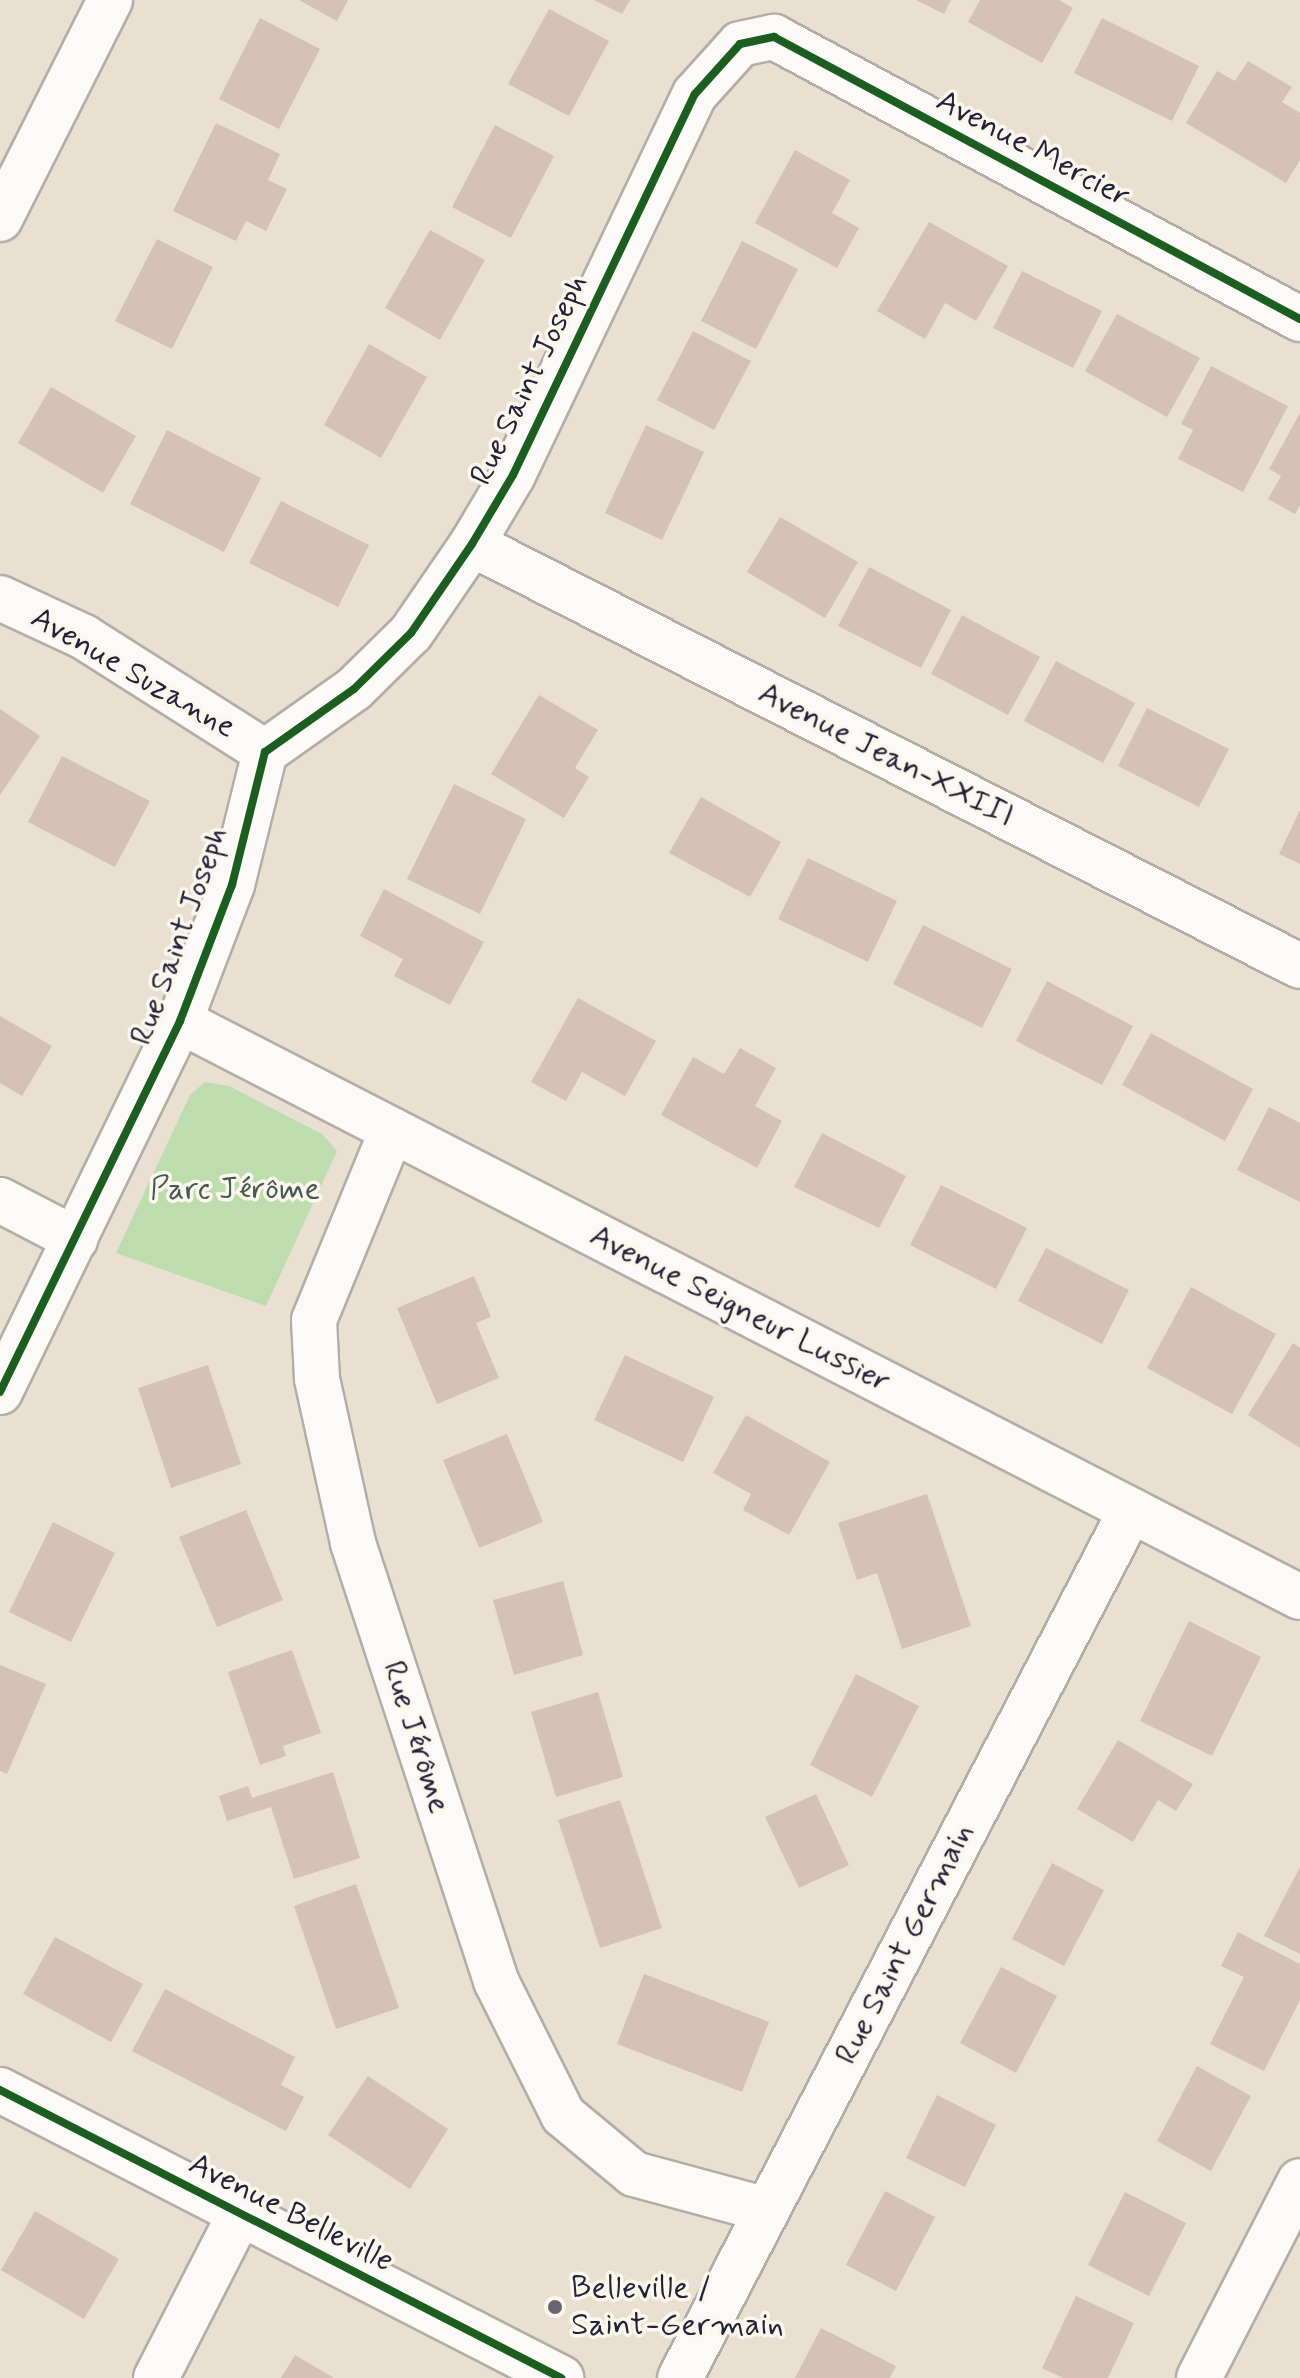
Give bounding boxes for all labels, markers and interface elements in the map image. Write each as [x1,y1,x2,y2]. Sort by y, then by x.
street label: Avenue Mercier [929,82,1137,216]
street label: Rue Saint Joseph [463,269,597,491]
street label: Avenue Suzanne [24,599,242,747]
street label: Avenue Jean-XXIII [753,674,1019,836]
street label: Rue Saint Joseph [123,823,237,1049]
park label: Parc Jérôme [150,1170,320,1208]
street label: Avenue Seigneur Lussier [585,1217,895,1401]
street label: Rue Jérôme [373,1656,459,1818]
street label: Rue Saint Germain [828,1818,982,2070]
street label: Avenue Belleville [181,2144,401,2282]
place label: Belleville / Saint-Germain [571,2270,784,2345]
marker: Belleville / Saint-Germain [546,2298,564,2316]

